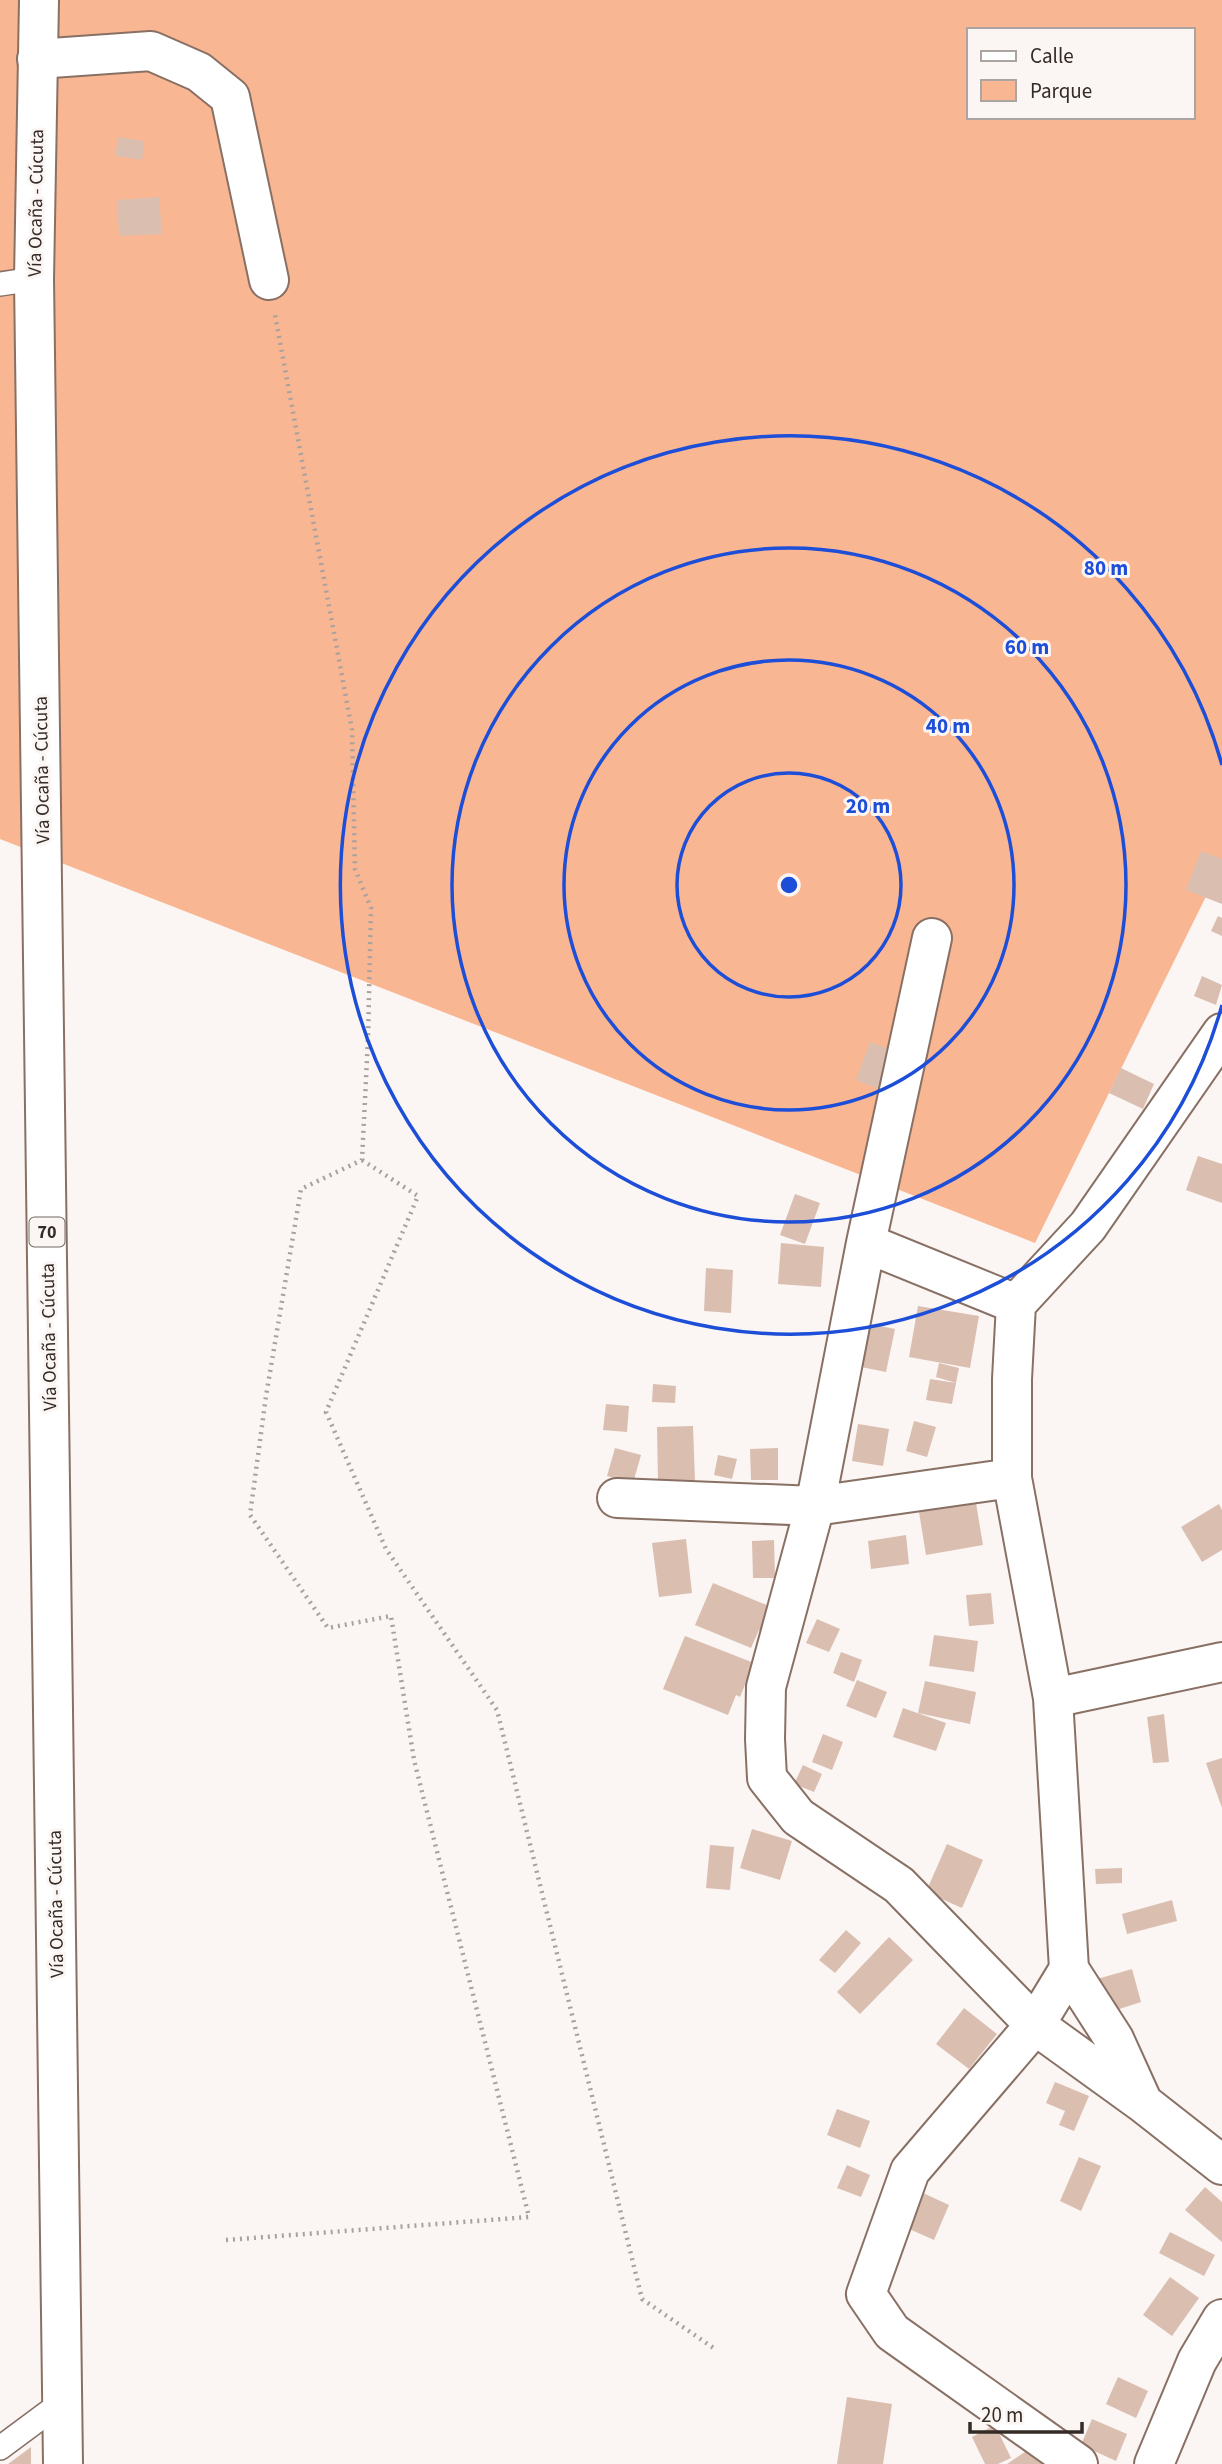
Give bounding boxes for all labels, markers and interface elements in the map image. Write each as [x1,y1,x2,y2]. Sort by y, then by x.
legend [967,28,1194,119]
text: Calle [1030,41,1074,71]
text: Parque [1030,76,1092,106]
street label: Vía Ocaña - Cúcuta [22,129,51,277]
text: 80 m [1084,553,1128,583]
text: 60 m [1005,632,1049,662]
street label: Vía Ocaña - Cúcuta [28,696,57,844]
text: 40 m [926,711,970,741]
text: 20 m [846,791,890,821]
centre of rings [777,873,801,897]
road number: 70 [30,1218,64,1246]
street label: Vía Ocaña - Cúcuta [35,1263,64,1411]
street label: Vía Ocaña - Cúcuta [42,1830,71,1978]
scale bar [970,2390,1082,2434]
text: 20 m [981,2400,1023,2430]

